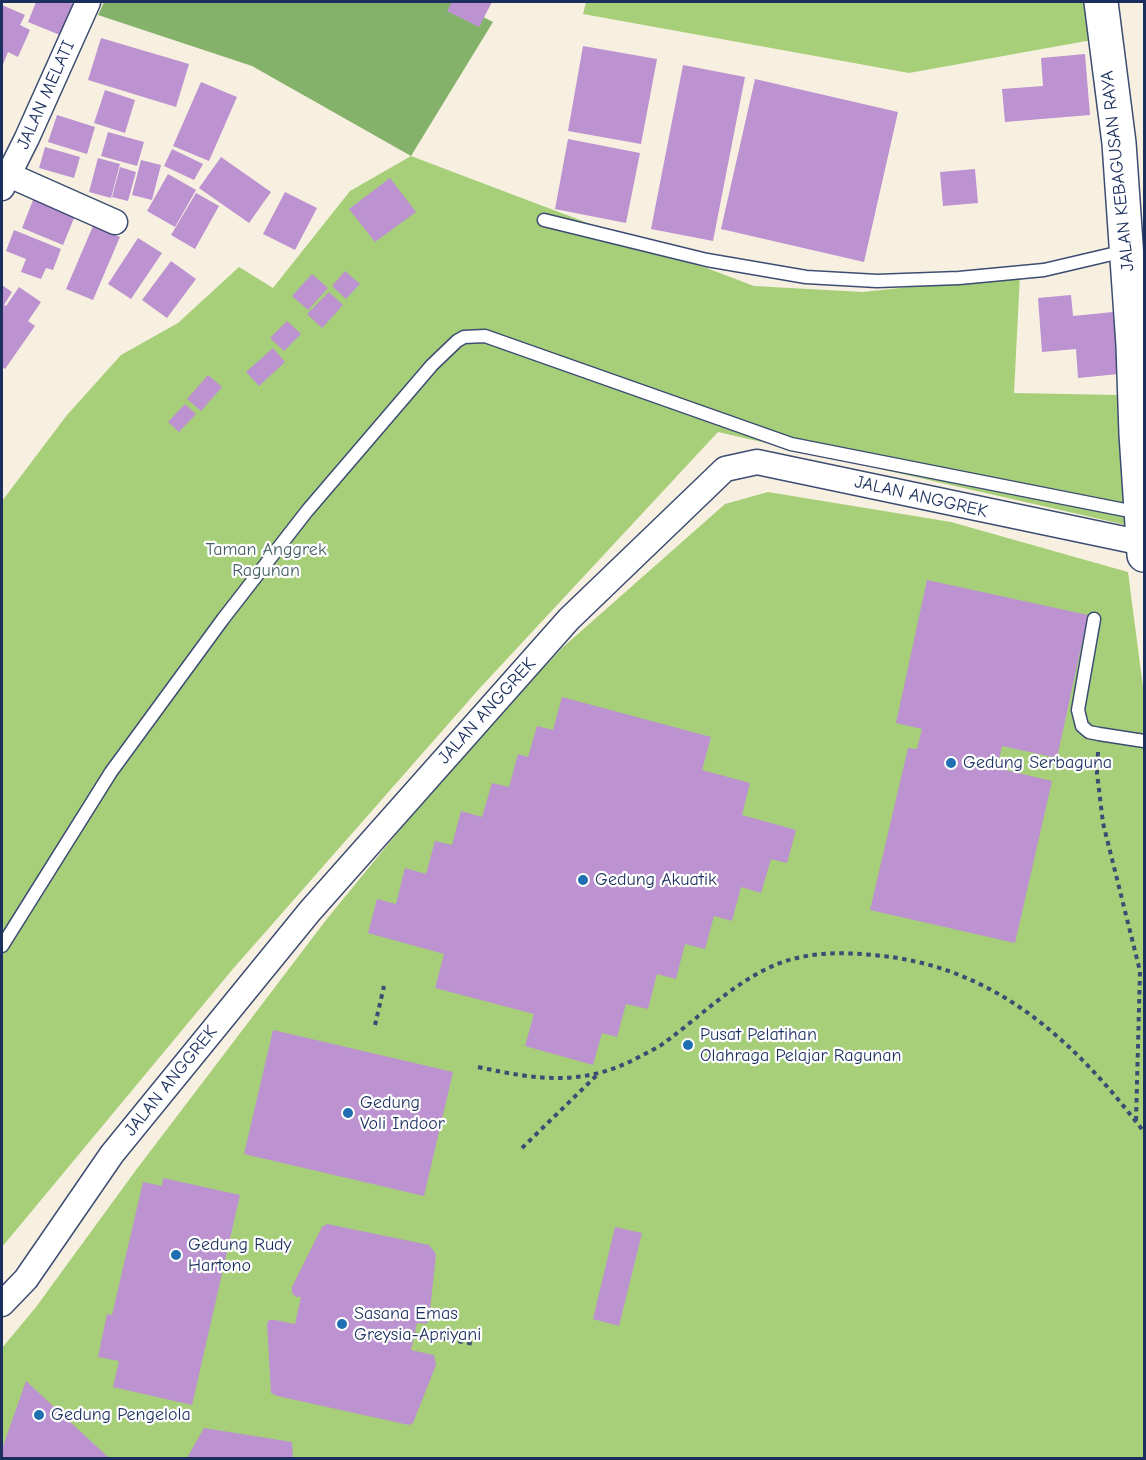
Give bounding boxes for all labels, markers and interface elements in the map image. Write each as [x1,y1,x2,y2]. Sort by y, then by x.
street label: JALAN MELATI [12,37,80,153]
street label: JALAN KEBAGUSAN RAYA [1097,70,1139,272]
street label: JALAN ANGGREK [852,471,990,523]
park label: Taman Anggrek Ragunan [205,539,327,582]
street label: JALAN ANGGREK [434,653,540,769]
place label: Gedung Serbaguna [963,752,1112,774]
marker: Gedung Serbaguna [944,756,958,770]
place label: Gedung Akuatik [595,869,717,891]
marker: Gedung Akuatik [576,873,590,887]
street label: JALAN ANGGREK [120,1021,222,1141]
place label: Pusat Pelatihan Olahraga Pelajar Ragunan [700,1024,901,1066]
marker: Pusat Pelatihan Olahraga Pelajar Ragunan [681,1038,695,1052]
place label: Gedung Voli Indoor [360,1092,445,1134]
marker: Gedung Voli Indoor [341,1106,355,1120]
place label: Gedung Rudy Hartono [188,1234,292,1276]
marker: Gedung Rudy Hartono [169,1248,183,1262]
place label: Sasana Emas Greysia-Apriyani [354,1303,481,1346]
marker: Sasana Emas Greysia-Apriyani [335,1317,349,1331]
place label: Gedung Pengelola [51,1404,191,1426]
marker: Gedung Pengelola [32,1408,46,1422]

